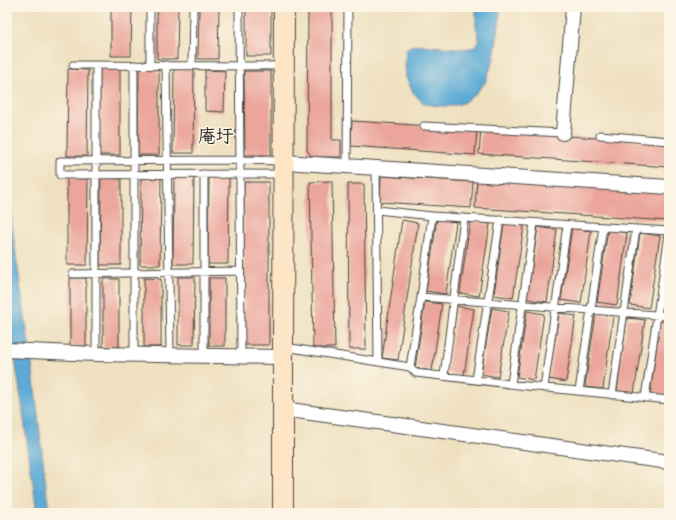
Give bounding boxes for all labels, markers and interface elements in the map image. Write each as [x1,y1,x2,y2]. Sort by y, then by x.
district label: 庵圩 [198,125,234,147]

